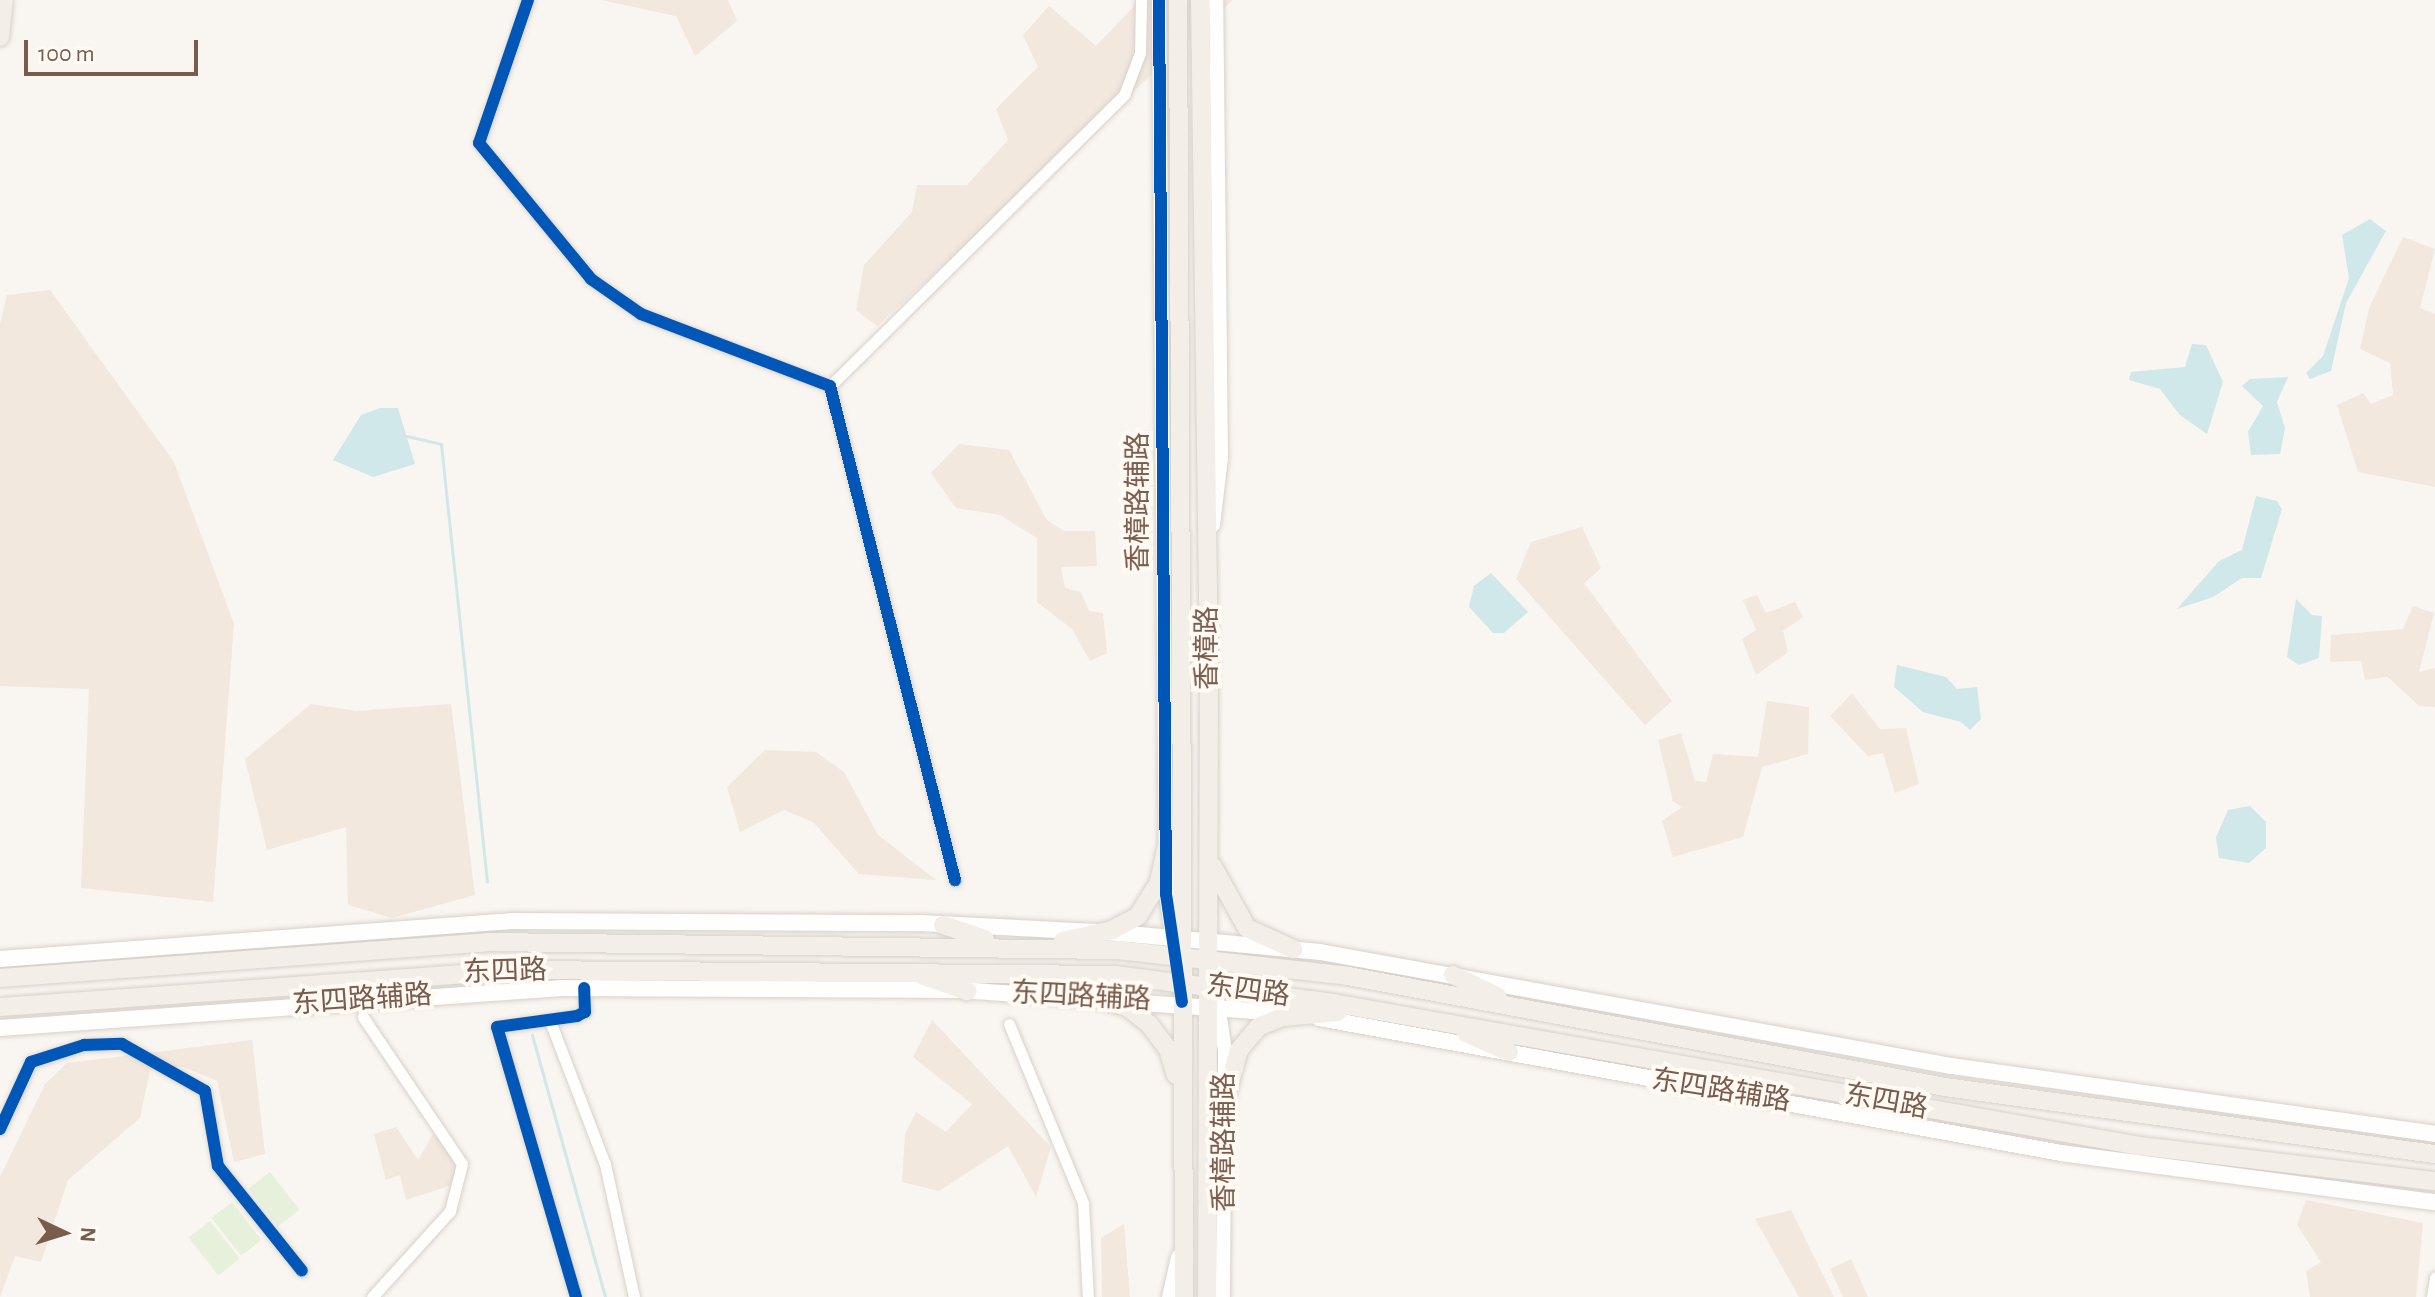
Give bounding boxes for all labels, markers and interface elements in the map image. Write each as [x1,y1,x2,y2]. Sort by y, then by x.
scale bar [28,24,202,74]
text: 100 m [38,42,95,66]
street label: 香樟路辅路 [1122,432,1156,572]
street label: 香樟路 [1191,606,1225,690]
street label: 东四路 [462,954,548,990]
street label: 东四路 [1204,969,1292,1013]
street label: 东四路辅路 [1010,977,1152,1017]
street label: 东四路辅路 [291,978,433,1022]
street label: 东四路辅路 [1649,1063,1793,1119]
street label: 香樟路辅路 [1208,1072,1242,1212]
street label: 东四路 [1842,1078,1930,1126]
north arrow [24,1193,104,1273]
text: N [76,1226,99,1243]

